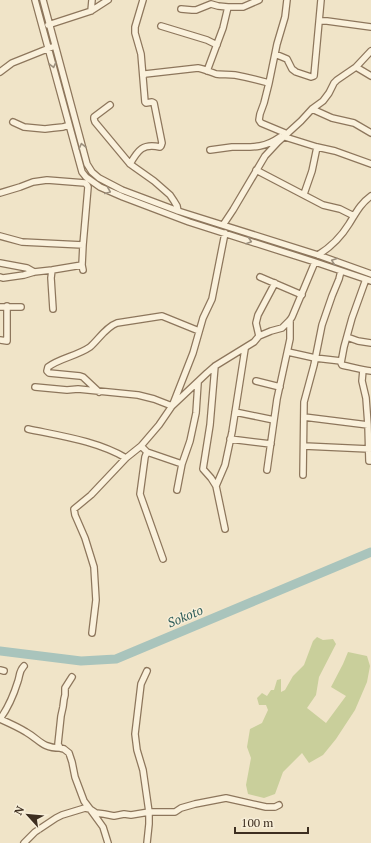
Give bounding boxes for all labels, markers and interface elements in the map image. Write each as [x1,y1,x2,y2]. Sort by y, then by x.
one-way arrow [48,61,57,68]
one-way arrow [79,143,87,149]
one-way arrow [103,186,111,194]
one-way arrow [245,236,252,245]
one-way arrow [331,258,338,266]
water label: Sokoto [164,600,206,632]
north arrow [8,795,48,835]
text: N [11,803,28,817]
scale bar [235,809,308,835]
text: 100 m [241,815,274,830]

